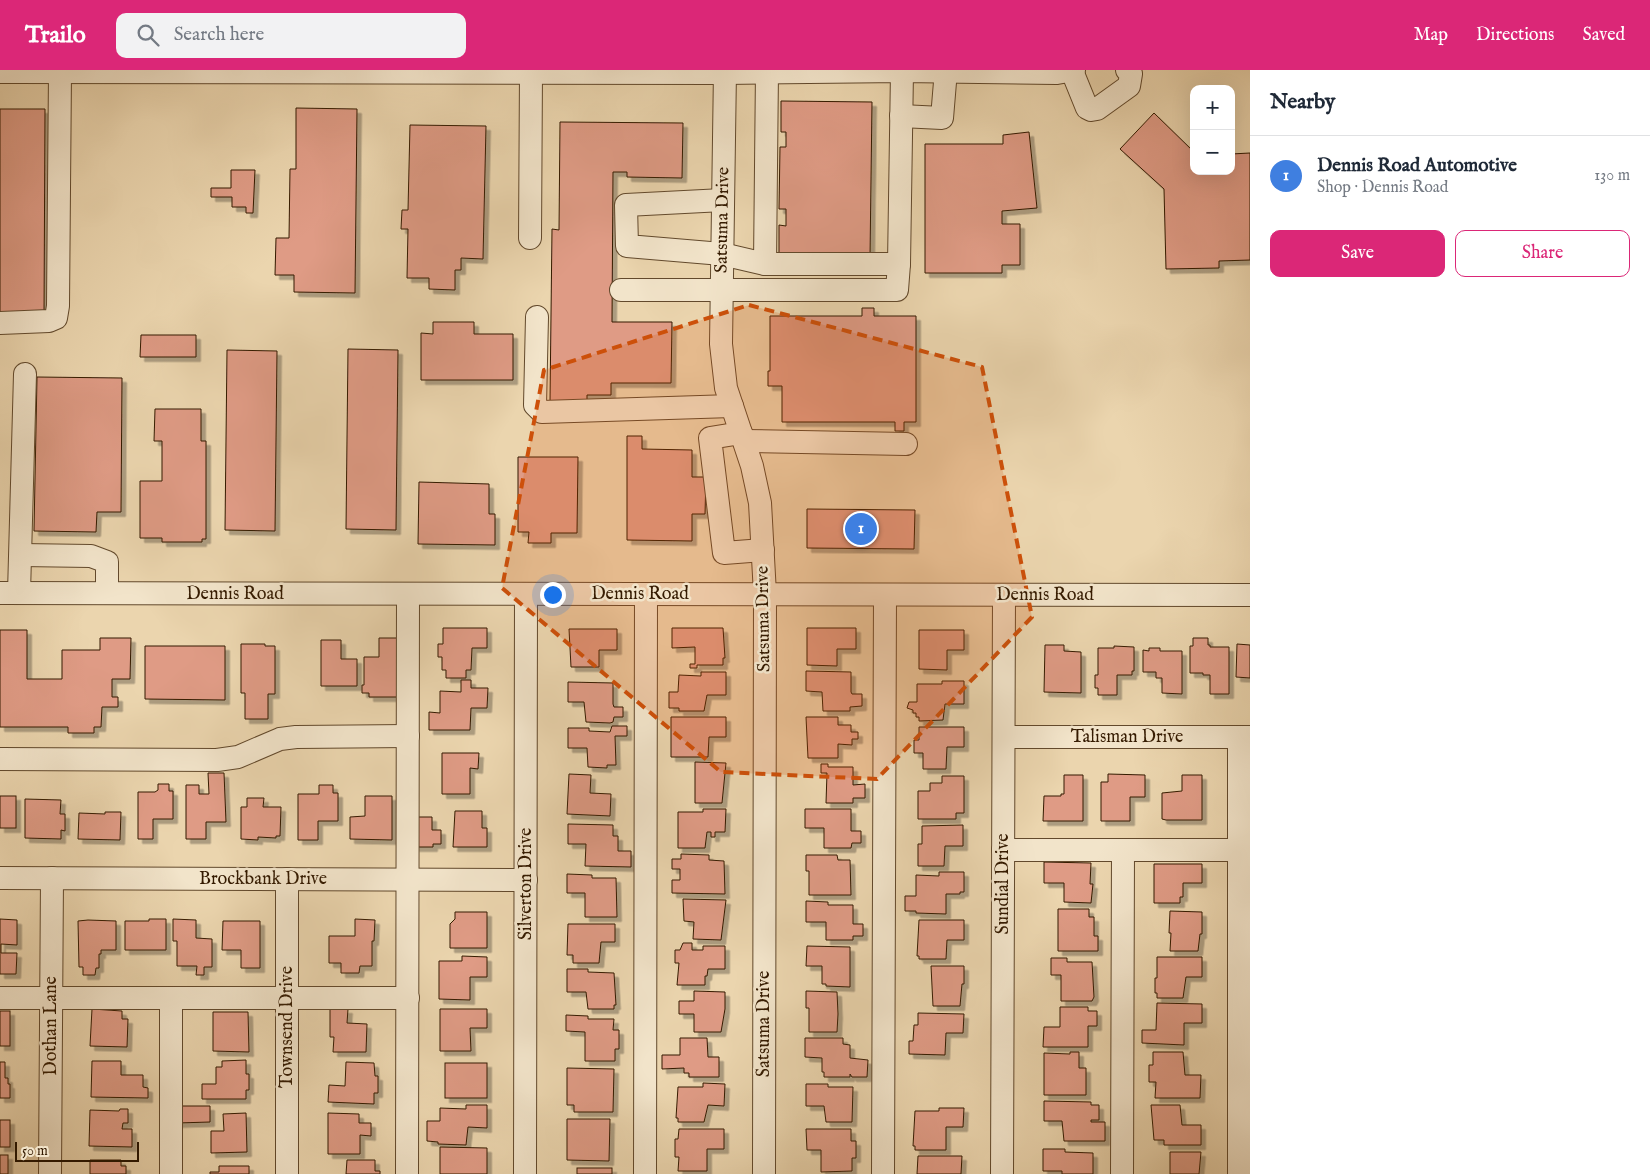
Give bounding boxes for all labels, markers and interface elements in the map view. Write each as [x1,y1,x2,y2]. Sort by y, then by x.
search box [116,13,466,58]
text: Trailo [25,20,86,51]
icon: search [134,21,162,49]
text: Search here [174,23,264,47]
text: Map [1414,24,1448,47]
text: Directions [1476,24,1554,47]
text: Saved [1582,24,1625,47]
map controls [1190,85,1235,175]
button: + [1190,85,1235,130]
text: Nearby [1270,89,1335,116]
button: − [1190,130,1235,175]
text: Dennis Road Automotive [1317,154,1517,178]
text: 1 [1283,166,1289,186]
text: 130 m [1594,166,1630,186]
street label: Satsuma Drive [711,167,735,273]
text: Shop · Dennis Road [1317,178,1448,198]
button: Save [1270,230,1445,277]
button: Share [1455,230,1630,277]
pin: 1 [845,510,877,548]
street label: Satsuma Drive [752,566,776,672]
your location [540,582,566,608]
street label: Dennis Road [186,583,284,606]
street label: Dennis Road [591,583,689,606]
street label: Dennis Road [996,584,1094,607]
street label: Talisman Drive [1071,726,1183,749]
street label: Silverton Drive [515,828,538,940]
street label: Sundial Drive [992,833,1015,935]
street label: Brockbank Drive [199,868,327,891]
street label: Townsend Drive [276,966,299,1088]
street label: Satsuma Drive [753,971,776,1077]
street label: Dothan Lane [40,976,63,1076]
scale bar [15,1139,139,1162]
text: 50 m [22,1142,48,1160]

